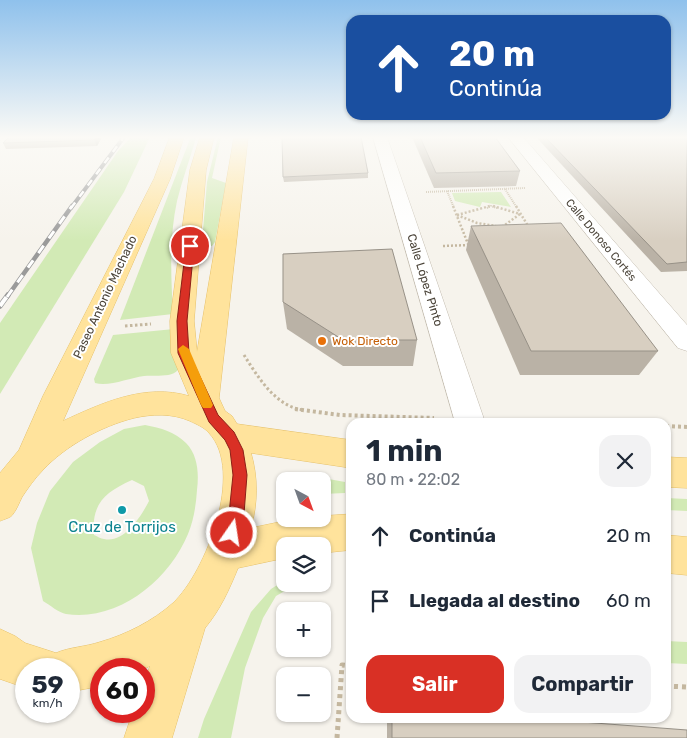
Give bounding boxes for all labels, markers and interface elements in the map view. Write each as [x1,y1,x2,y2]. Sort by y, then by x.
text: 20 m [449,33,535,75]
icon: ahead [366,35,431,100]
text: Continúa [449,75,542,102]
street label: Calle Donoso Cortés [563,196,639,284]
pin [169,225,211,267]
icon: arrive [176,232,204,260]
street label: Calle López Pinto [404,232,446,328]
street label: Paseo Antonio Machado [70,233,140,361]
place label: Wok Directo [332,334,398,348]
marker: Wok Directo [316,335,328,347]
text: 1 min [366,433,443,469]
button: close [599,435,651,487]
text: 80 m · 22:02 [366,470,460,489]
north arrow [276,472,331,528]
map controls [276,472,331,722]
marker: Cruz de Torrijos [116,504,128,516]
position arrow [205,506,257,558]
place label: Cruz de Torrijos [68,518,176,536]
icon: ahead [366,522,394,550]
text: Continúa [409,524,496,547]
text: 20 m [606,524,651,547]
button: layers [276,537,331,592]
icon: arrive [366,587,394,615]
text: Llegada al destino [409,589,580,612]
text: 60 m [606,589,651,612]
button: + [276,602,331,657]
button: Salir [366,655,504,713]
button: Compartir [514,655,651,713]
speed limit sign: 60 [90,658,155,723]
button: − [276,667,331,722]
text: 59 [31,670,64,699]
text: km/h [33,696,62,710]

